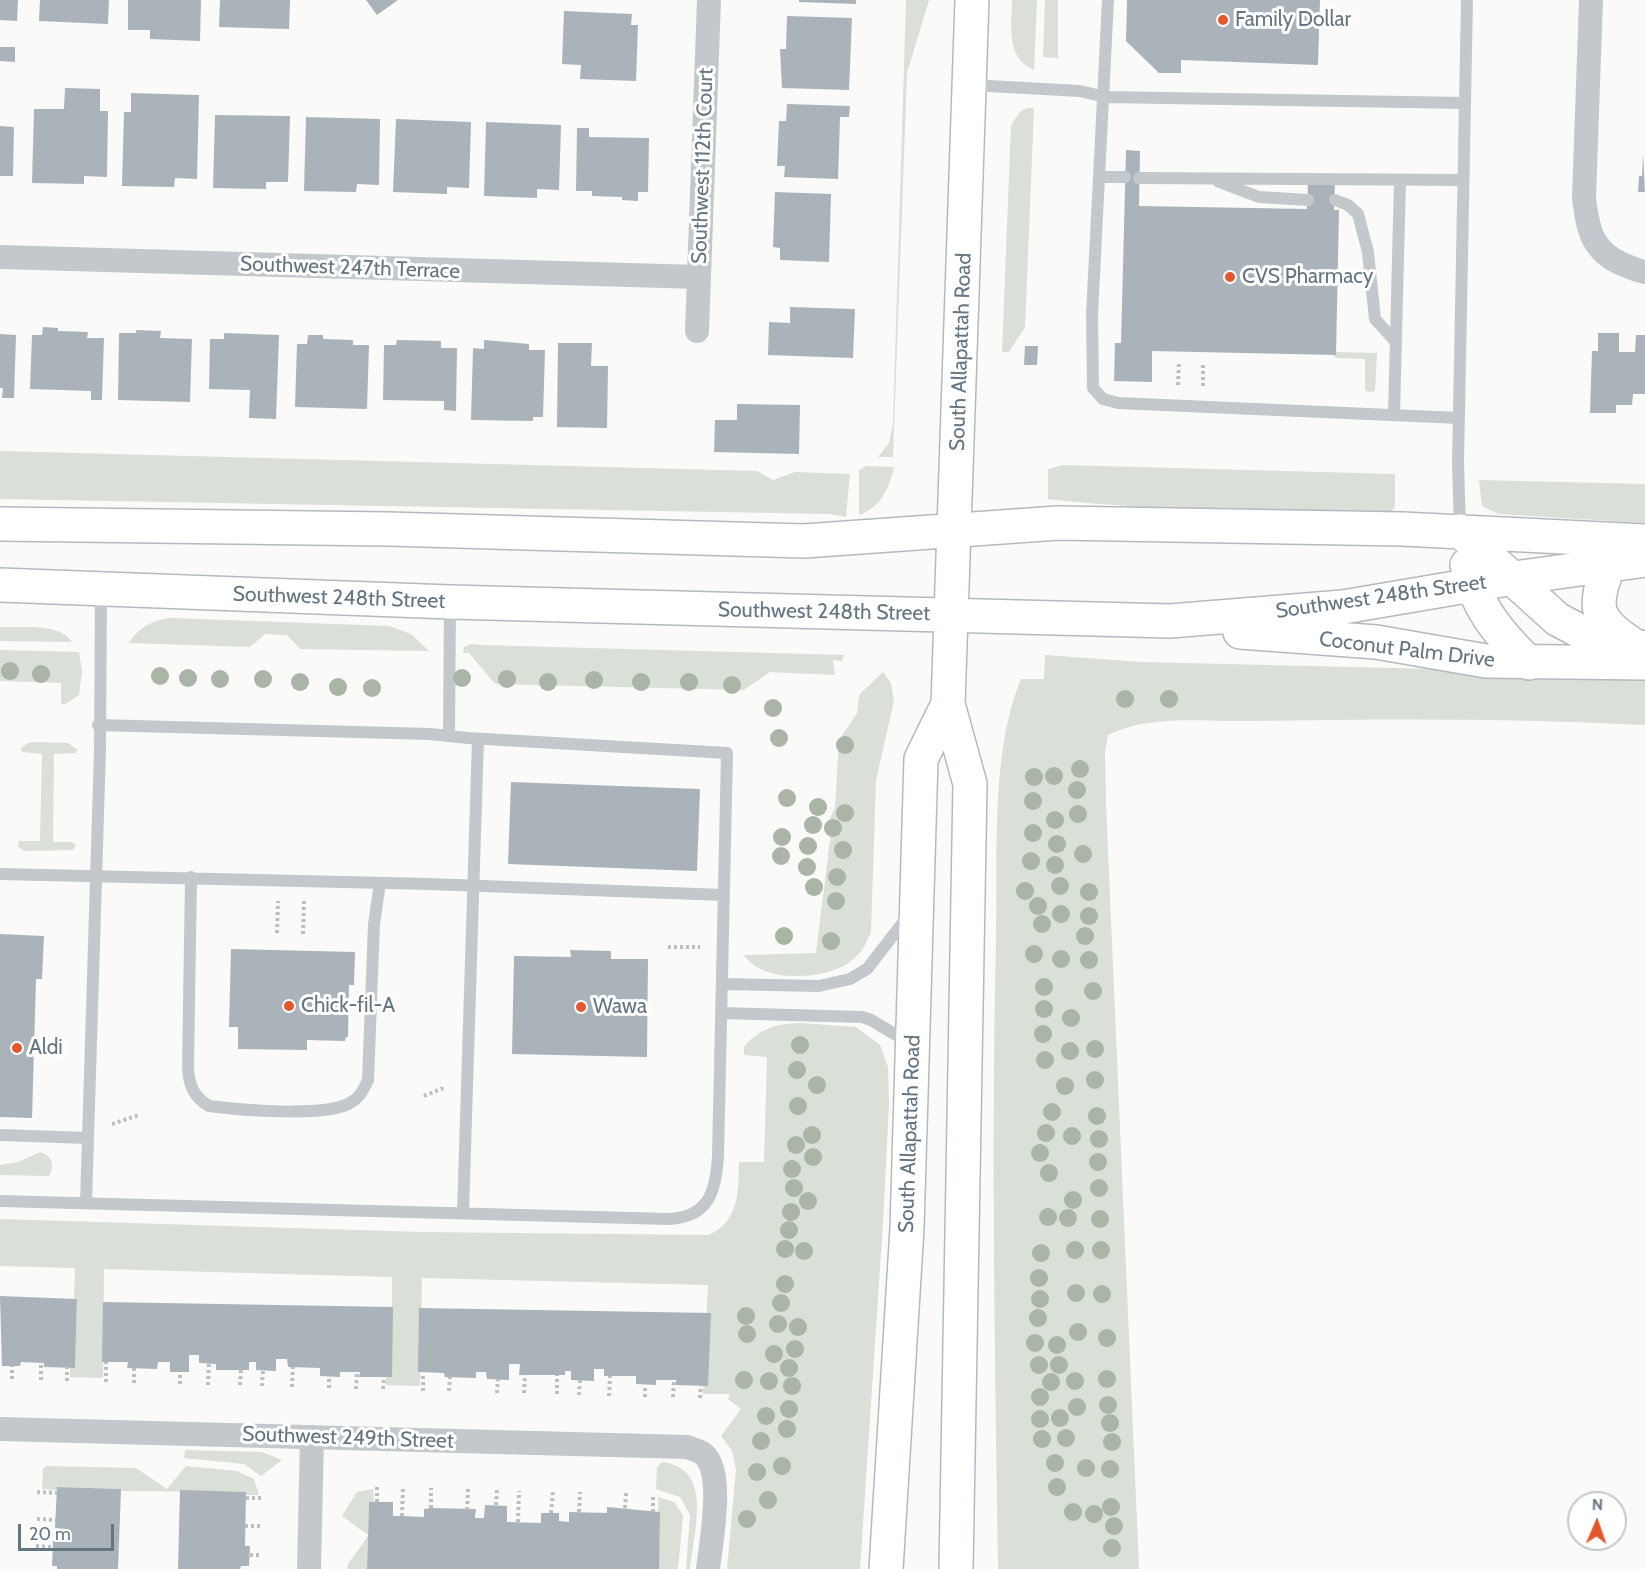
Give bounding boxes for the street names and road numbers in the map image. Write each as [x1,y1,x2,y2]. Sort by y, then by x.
street label: Southwest 112th Court [687,67,719,265]
street label: Southwest 247th Terrace [240,252,460,284]
street label: South Allapattah Road [945,253,977,451]
street label: Southwest 248th Street [1274,570,1488,624]
street label: Southwest 248th Street [232,582,446,614]
street label: Southwest 248th Street [718,598,930,626]
street label: Coconut Palm Drive [1318,627,1496,673]
street label: South Allapattah Road [894,1035,926,1233]
street label: Southwest 249th Street [242,1422,454,1454]

